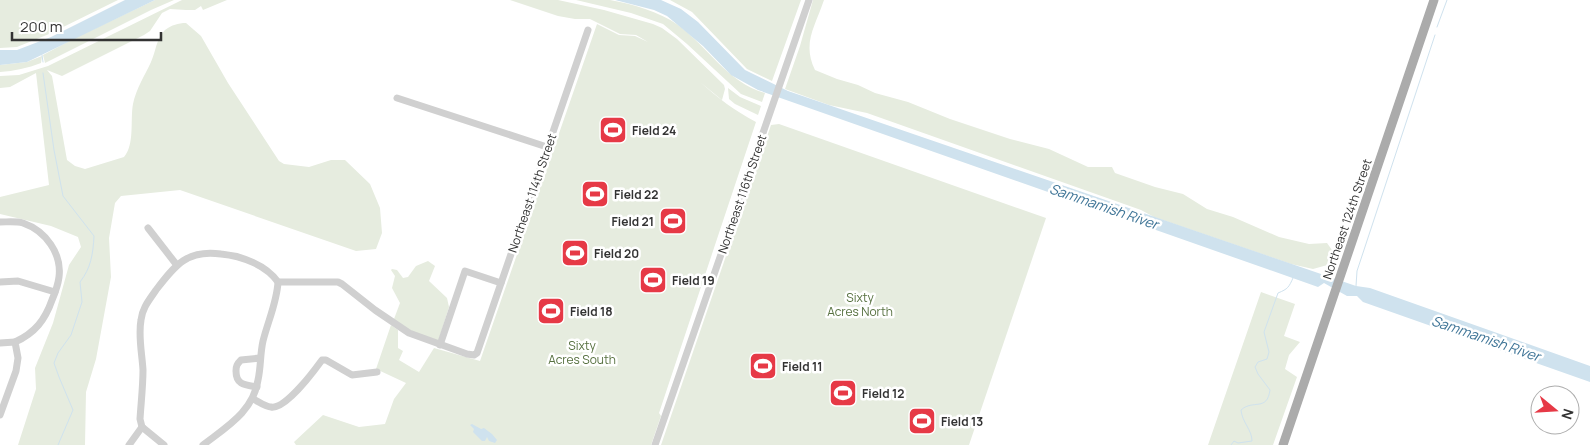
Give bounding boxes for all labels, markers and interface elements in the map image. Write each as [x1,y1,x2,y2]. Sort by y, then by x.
scale bar [12,10,161,42]
text: 200 m [20,16,63,37]
sports icon: Field 24 [598,115,628,145]
place label: Field 24 [632,122,676,139]
street label: Northeast 114th Street [504,131,560,255]
street label: Northeast 116th Street [714,132,770,256]
street label: Northeast 124th Street [1318,156,1376,282]
sports icon: Field 22 [580,179,610,209]
water label: Sammamish River [1047,179,1163,234]
place label: Field 22 [614,186,658,203]
sports icon: Field 21 [658,206,688,236]
place label: Field 21 [612,213,654,230]
sports icon: Field 20 [560,238,590,268]
place label: Field 20 [594,245,639,262]
sports icon: Field 19 [638,265,668,295]
place label: Field 19 [672,272,715,289]
park label: Sixty Acres North [827,289,893,320]
sports icon: Field 18 [536,296,566,326]
place label: Field 18 [570,303,613,320]
water label: Sammamish River [1429,311,1545,366]
park label: Sixty Acres South [548,337,616,368]
sports icon: Field 11 [748,351,778,381]
place label: Field 11 [782,358,823,375]
sports icon: Field 12 [828,378,858,408]
place label: Field 12 [862,385,904,402]
north arrow [1530,385,1580,435]
sports icon: Field 13 [907,406,937,436]
text: N [1557,406,1578,422]
place label: Field 13 [941,413,983,430]

